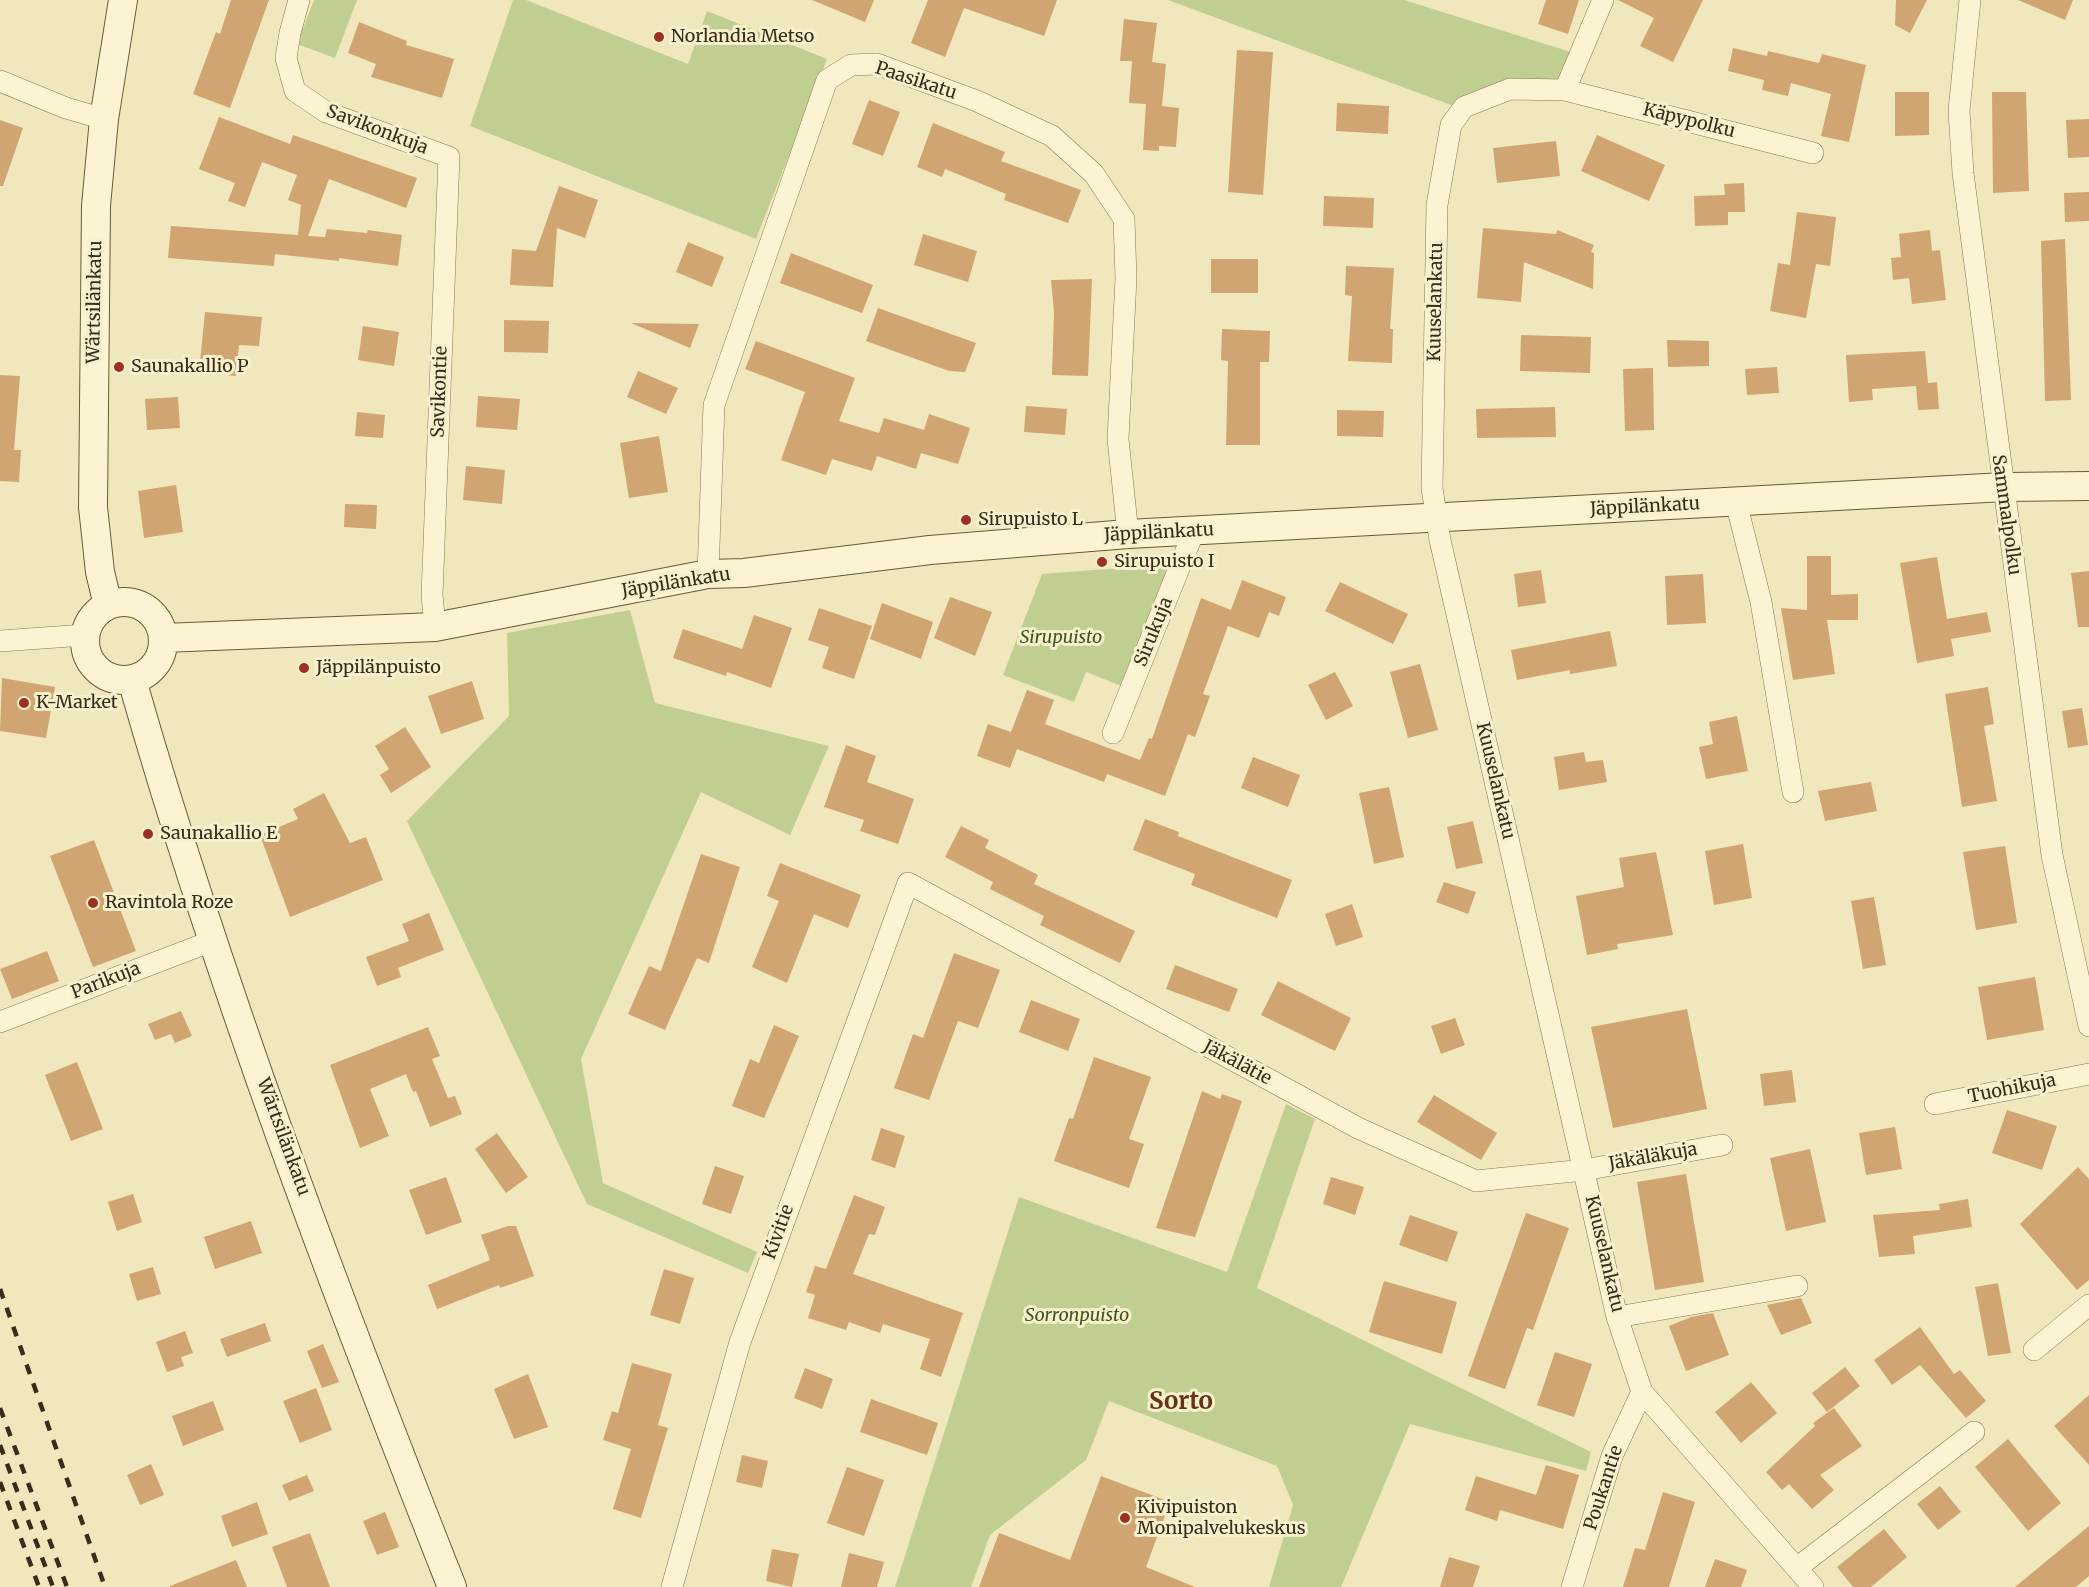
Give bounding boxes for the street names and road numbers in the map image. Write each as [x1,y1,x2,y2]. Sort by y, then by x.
street label: Paasikatu [872,58,960,104]
street label: Käpypolku [1641,99,1737,143]
street label: Savikonkuja [323,101,431,159]
street label: Wärtsilänkatu [83,240,107,364]
street label: Kuuselankatu [1424,242,1448,362]
street label: Savikontie [428,346,452,438]
street label: Sammalpolku [1987,453,2025,577]
street label: Jäppilänkatu [1589,493,1701,521]
street label: Jäppilänkatu [1103,519,1215,547]
street label: Jäppilänkatu [620,564,732,602]
street label: Sirukuja [1130,594,1178,670]
street label: Kuuselankatu [1471,720,1519,842]
street label: Parikuja [68,958,144,1004]
street label: Jäkälätie [1199,1036,1275,1090]
street label: Tuohikuja [1966,1070,2058,1108]
street label: Wärtsilänkatu [252,1075,314,1199]
street label: Jäkäläkuja [1607,1139,1699,1175]
street label: Kuuselankatu [1580,1193,1628,1315]
street label: Kivitie [759,1202,799,1262]
street label: Poukantie [1580,1443,1628,1533]

